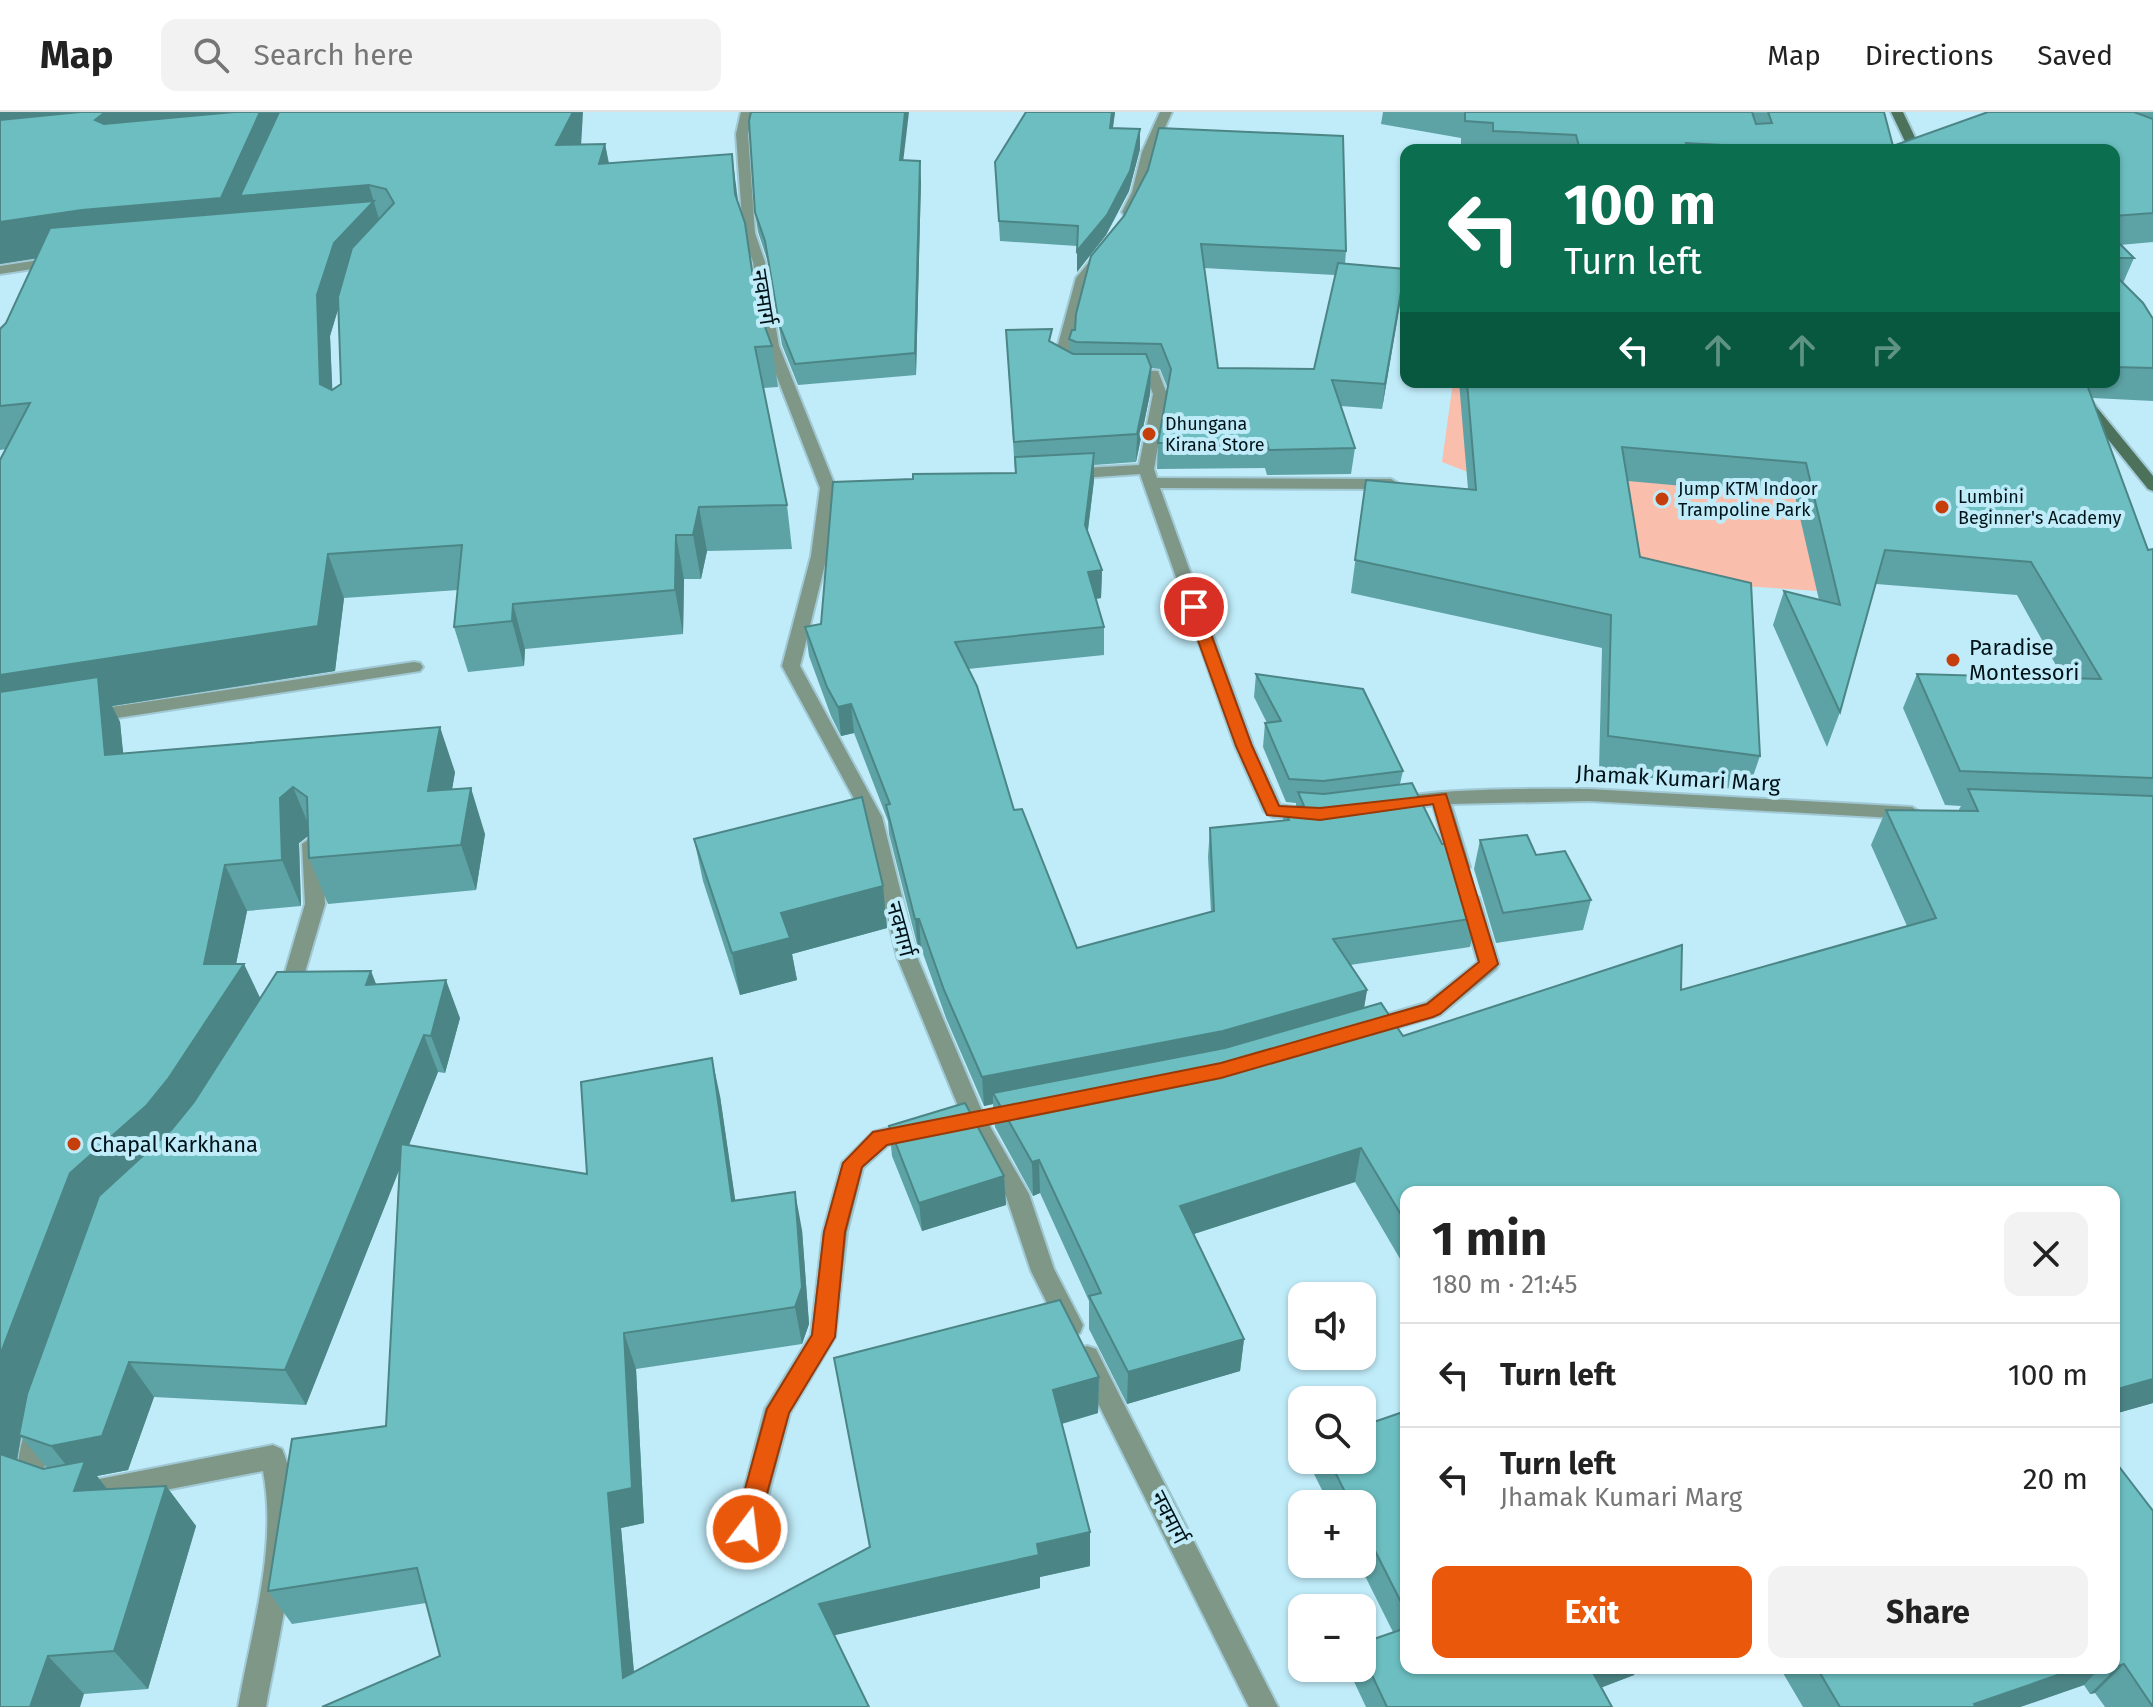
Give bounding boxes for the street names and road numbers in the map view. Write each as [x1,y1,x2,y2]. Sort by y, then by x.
street label: नवमार्ग [746,267,781,328]
street label: Jhamak Kumari Marg [1575,760,1782,797]
street label: नवमार्ग [880,899,921,960]
street label: नवमार्ग [1145,1486,1195,1549]

